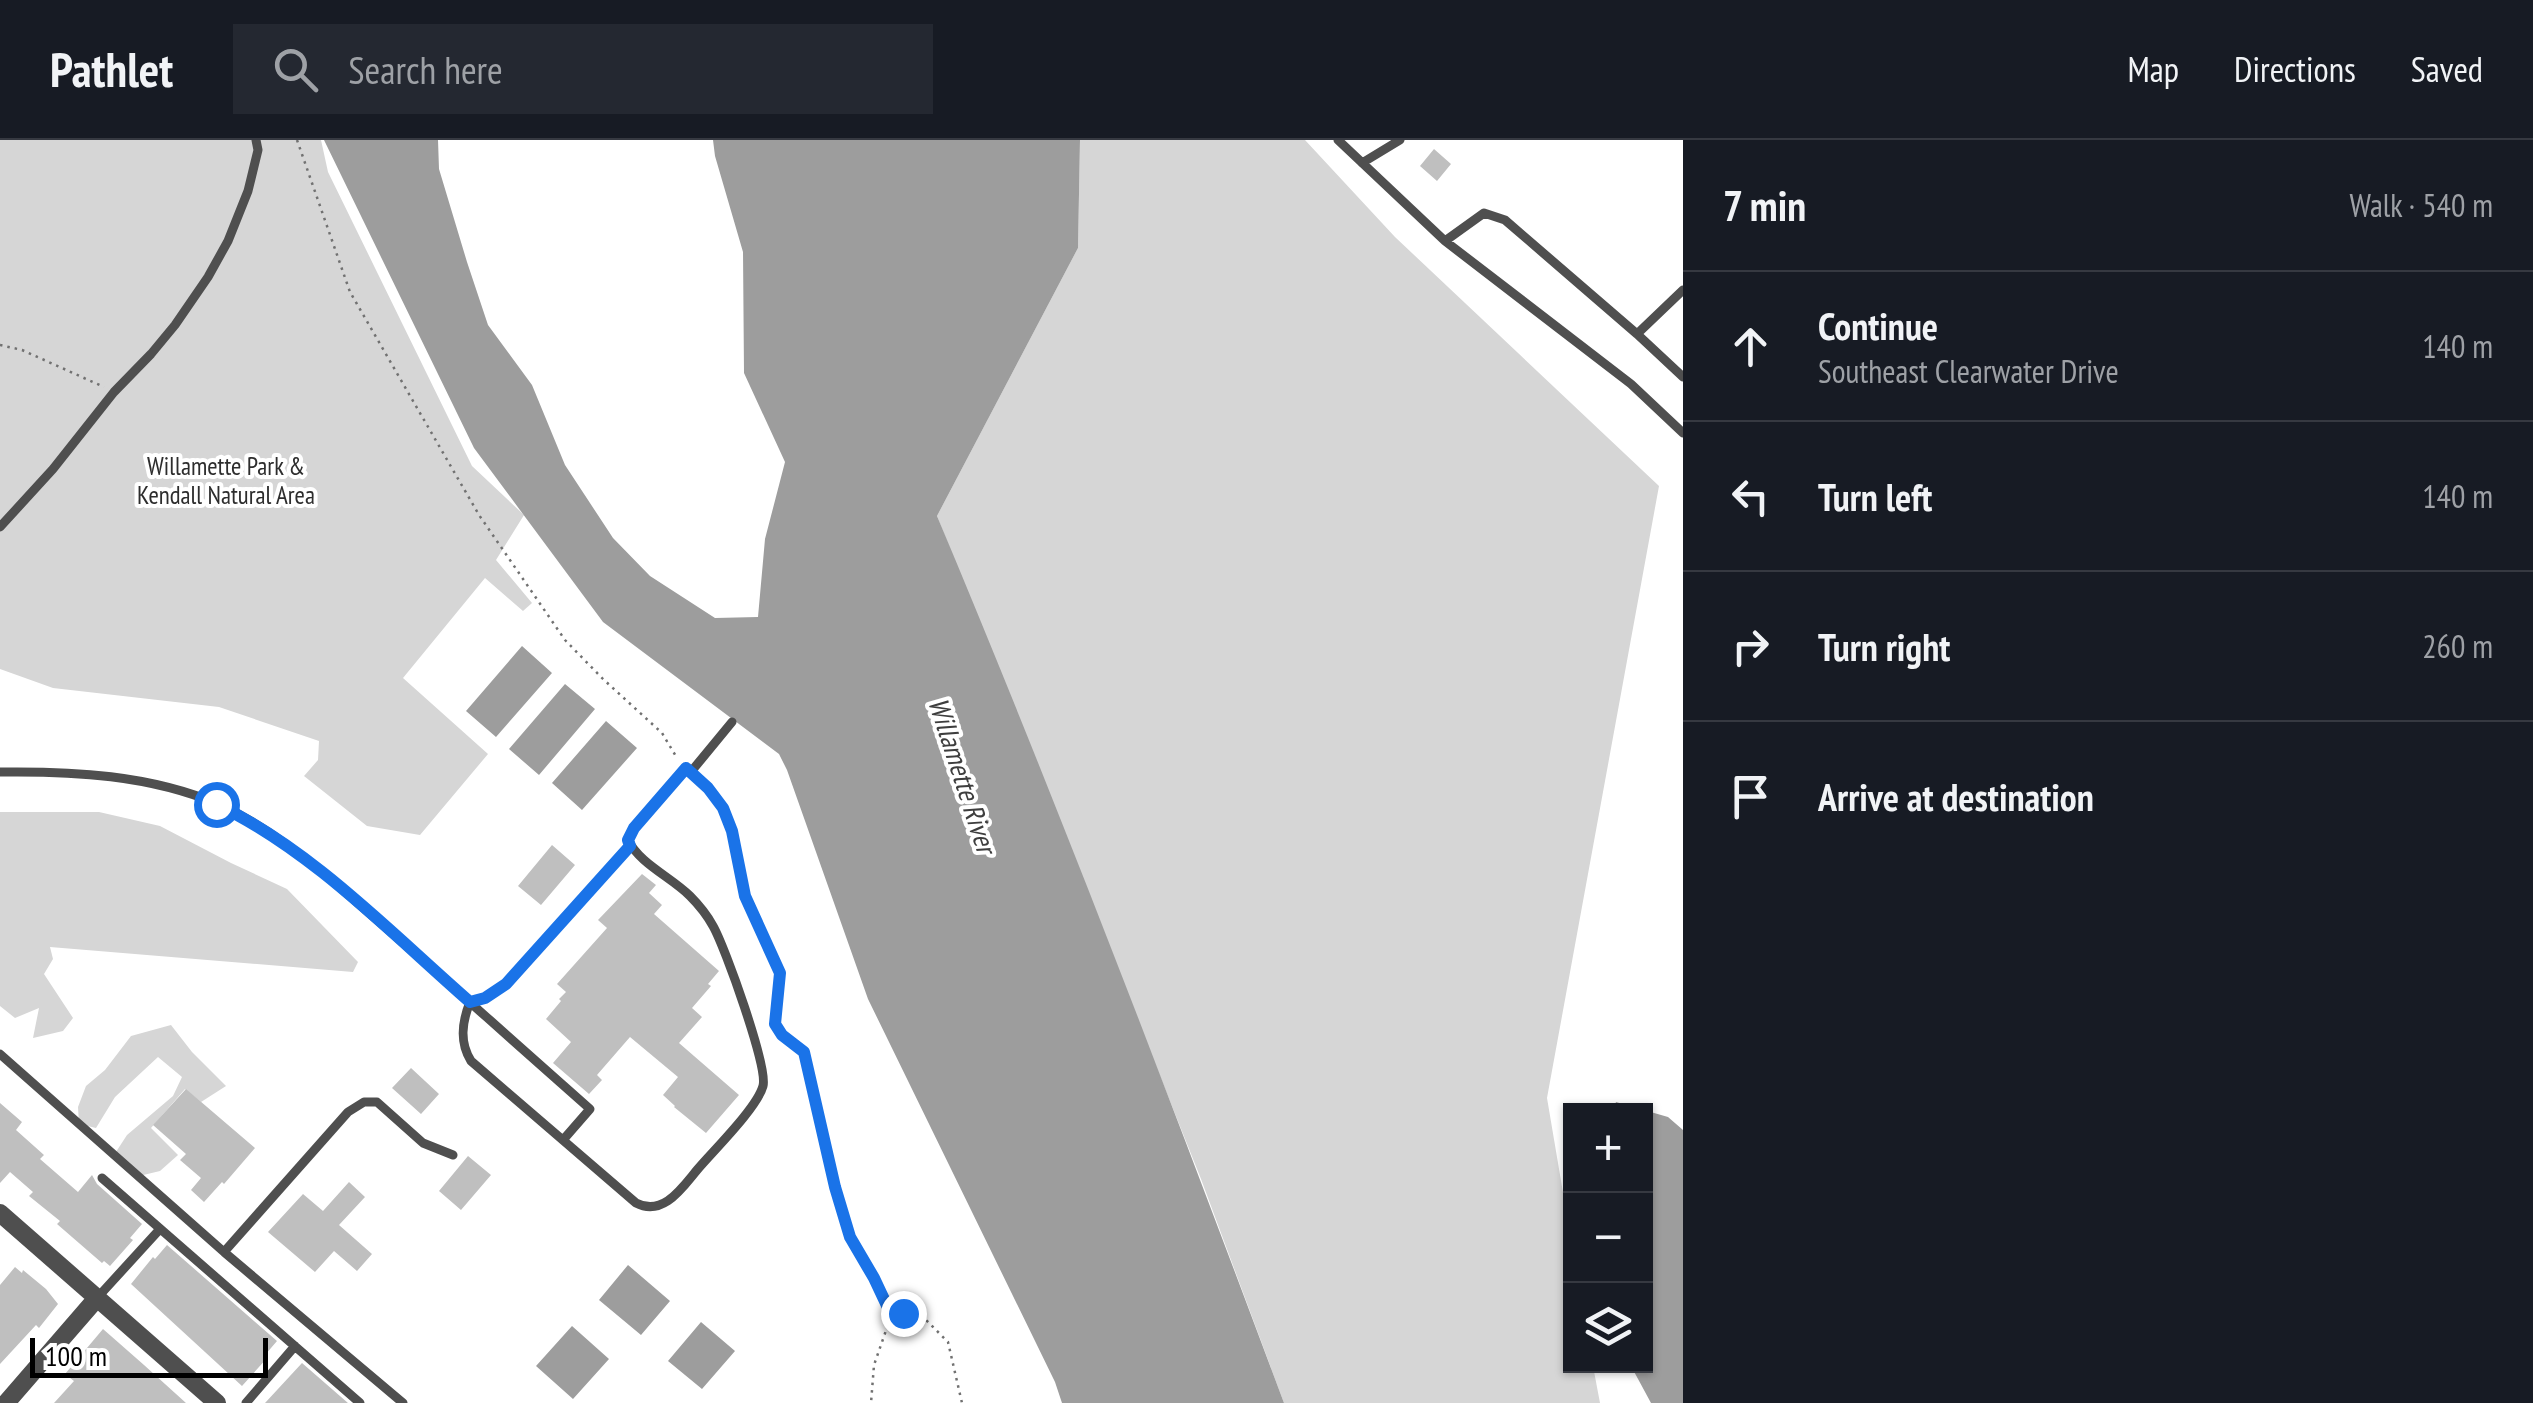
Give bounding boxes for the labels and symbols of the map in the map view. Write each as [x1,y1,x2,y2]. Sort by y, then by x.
park label: Willamette Park & Kendall Natural Area [137,450,315,511]
water label: Willamette River [920,693,1007,861]
route start [194,782,240,828]
route end [881,1291,927,1337]
scale bar [30,1333,268,1378]

